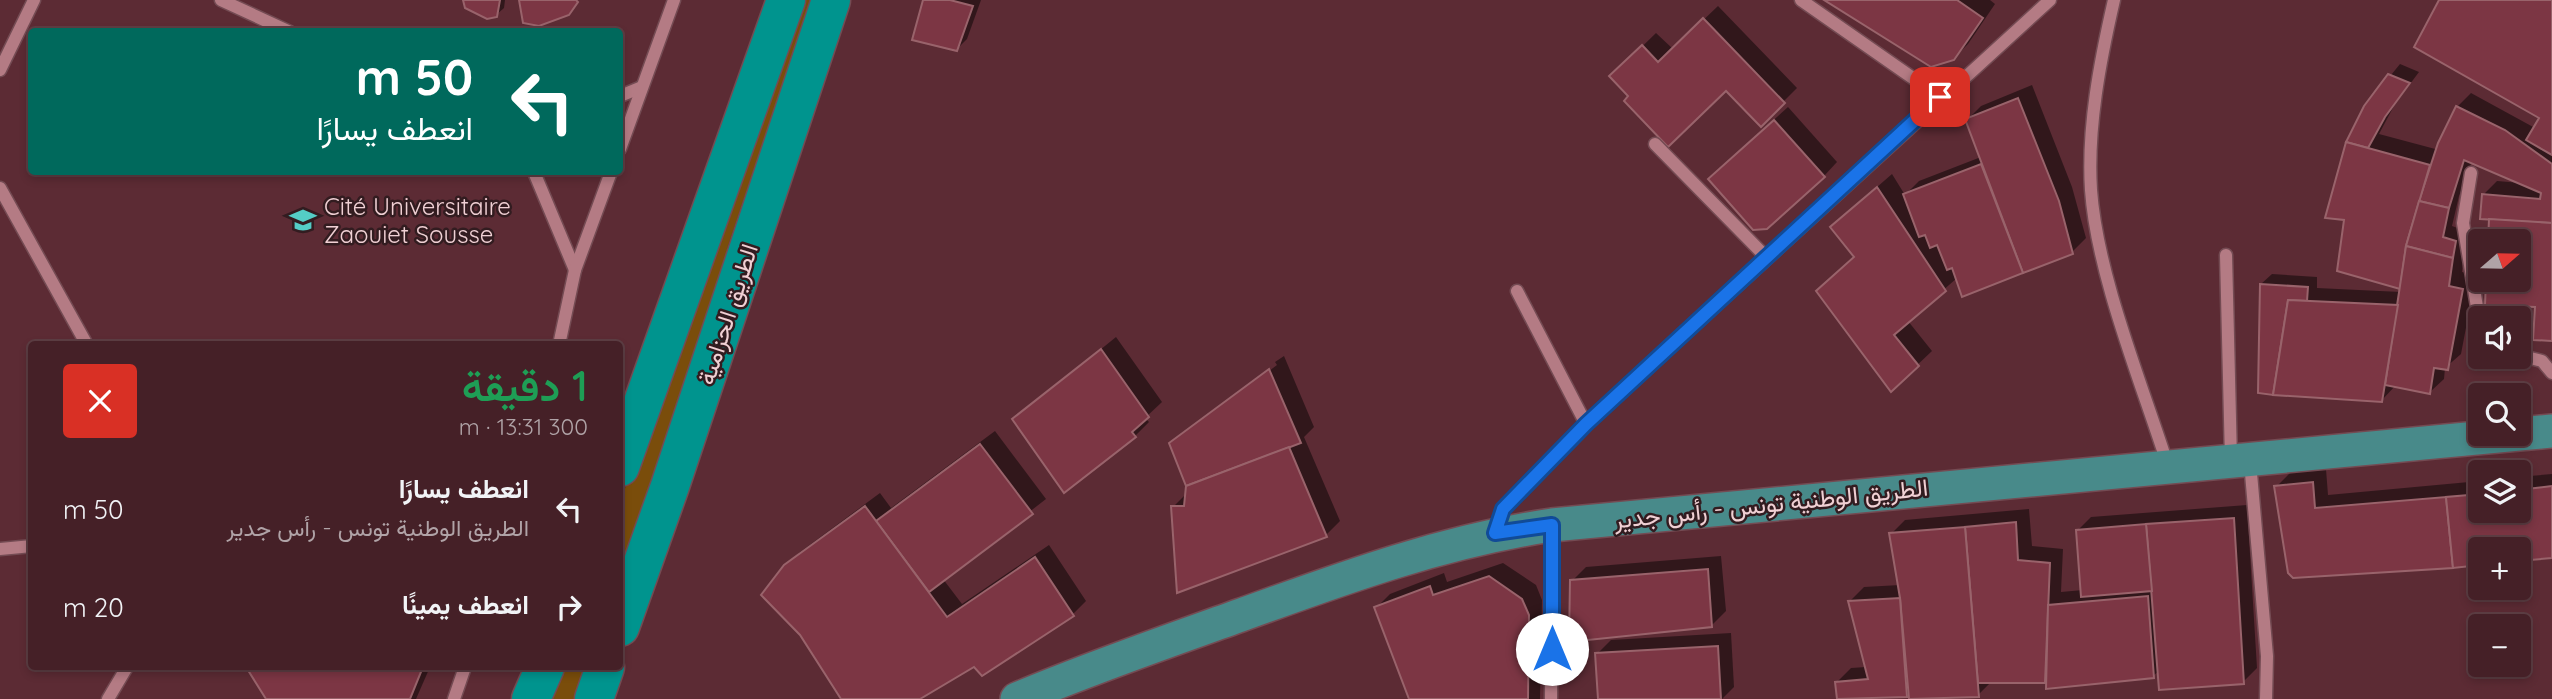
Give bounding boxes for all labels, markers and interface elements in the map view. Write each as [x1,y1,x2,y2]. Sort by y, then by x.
text: 50 m [356,46,473,107]
icon: left [497,56,588,147]
pin [1910,67,1970,127]
icon: arrive [1921,78,1959,116]
text: انعطف يسارًا [317,108,473,148]
place label: Cité Universitaire Zaouiet Sousse [324,191,511,249]
school or university icon: Cité Universitaire Zaouiet Sousse [288,205,318,235]
north arrow [2468,229,2530,292]
map controls [2468,229,2531,677]
street label: الطريق الحزامية [690,240,765,389]
button: sound [2468,306,2531,369]
text: 1 دقيقة [462,359,588,412]
button: close [63,364,137,438]
button: search [2468,383,2531,446]
text: 300 m · 13:31 [459,412,588,441]
button: layers [2468,460,2531,523]
text: انعطف يسارًا [399,472,529,505]
street label: الطريق الوطنية تونس - رأس جدير [1612,472,1930,536]
icon: left [550,490,588,528]
text: 50 m [63,493,123,526]
text: الطريق الوطنية تونس - رأس جدير [227,513,529,542]
button: + [2468,537,2531,600]
text: انعطف يمينًا [402,588,529,621]
icon: right [550,588,588,626]
text: 20 m [63,591,124,624]
position arrow [1515,612,1589,686]
button: − [2468,614,2531,677]

